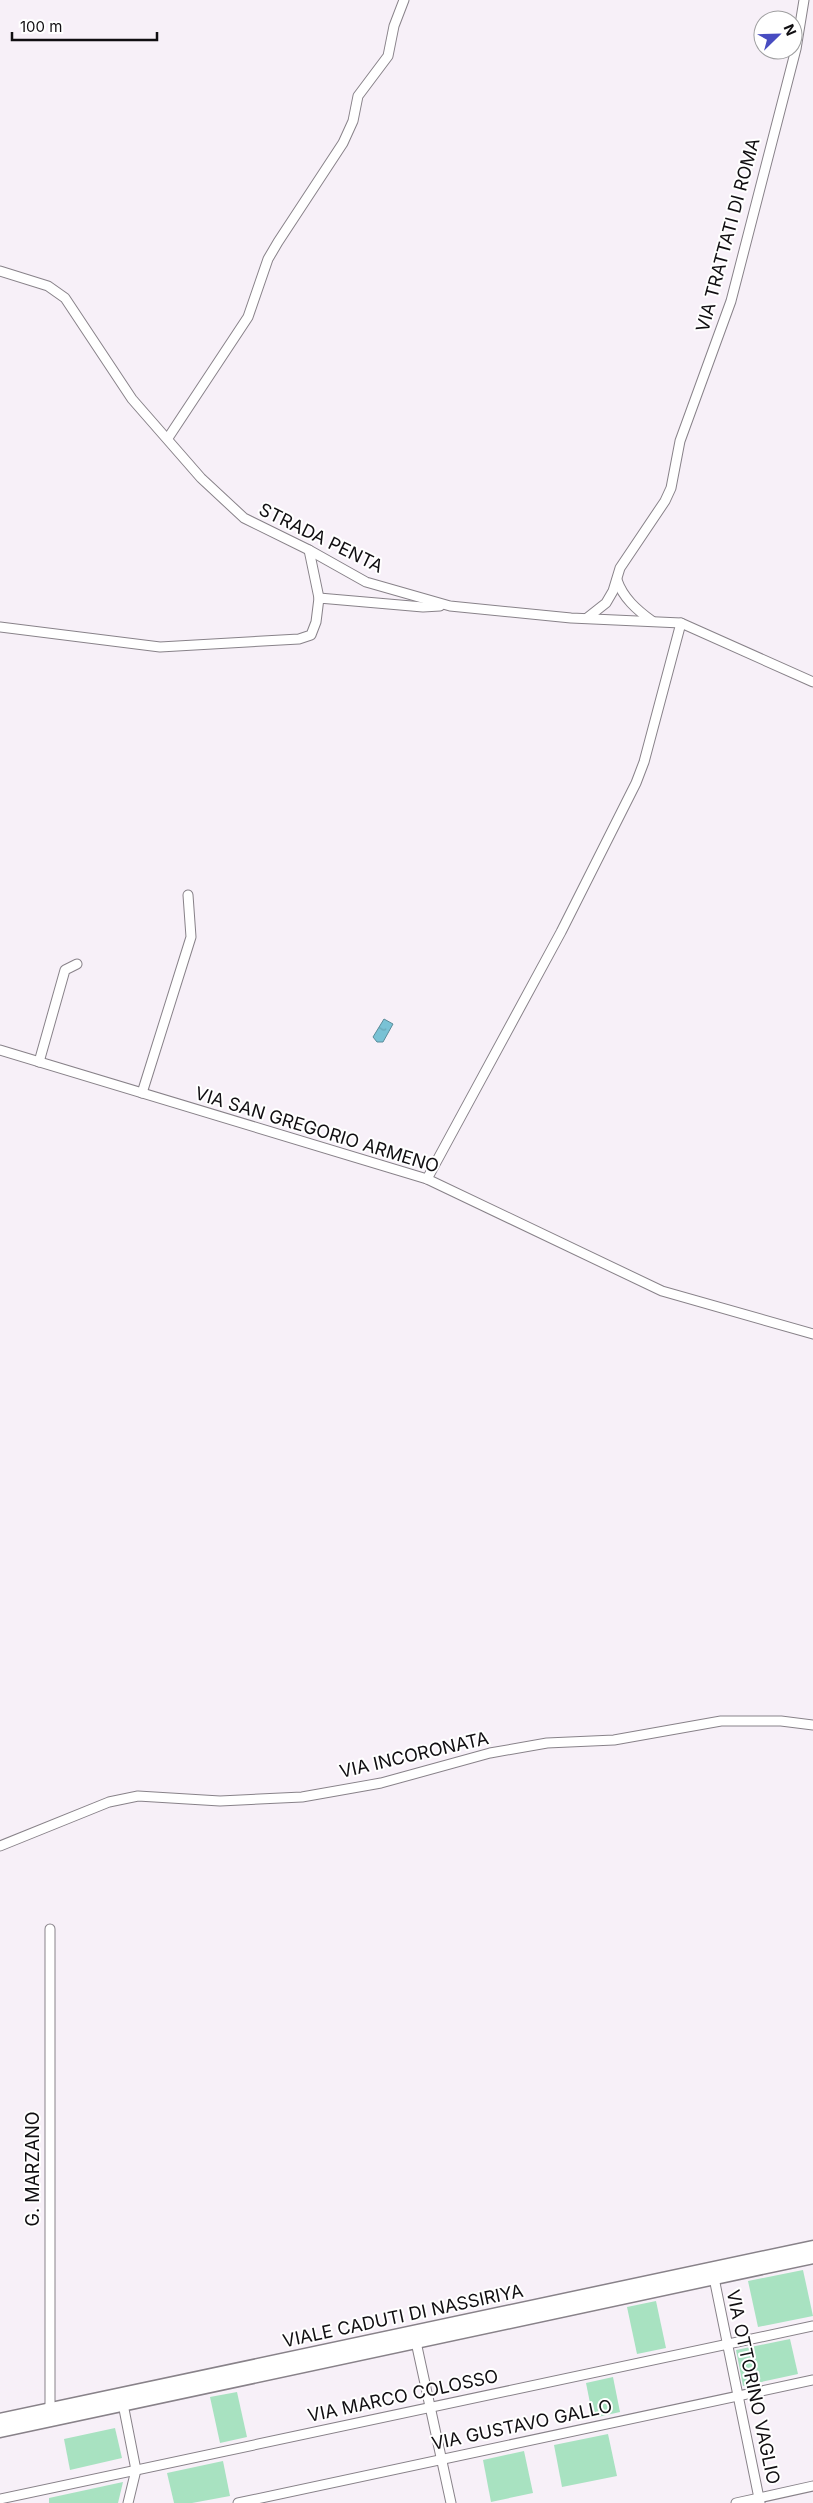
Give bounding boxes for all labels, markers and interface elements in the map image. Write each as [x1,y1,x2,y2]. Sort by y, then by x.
scale bar [12,10,158,42]
north arrow [753,10,803,60]
text: 100 m [20,17,62,36]
text: N [781,21,800,38]
street label: VIA TRATTATI DI ROMA [692,136,764,334]
street label: STRADA PENTA [256,498,387,577]
street label: VIA SAN GREGORIO ARMENO [193,1082,442,1177]
street label: VIA INCORONATA [337,1727,490,1782]
street label: G. MARZANO [22,2111,43,2227]
street label: VIALE CADUTI DI NASSIRIYA [281,2280,525,2351]
street label: VIA OTTORINO VAGLIO [723,2288,784,2486]
street label: VIA MARCO COLOSSO [306,2365,500,2426]
street label: VIA GUSTAVO GALLO [430,2395,614,2454]

